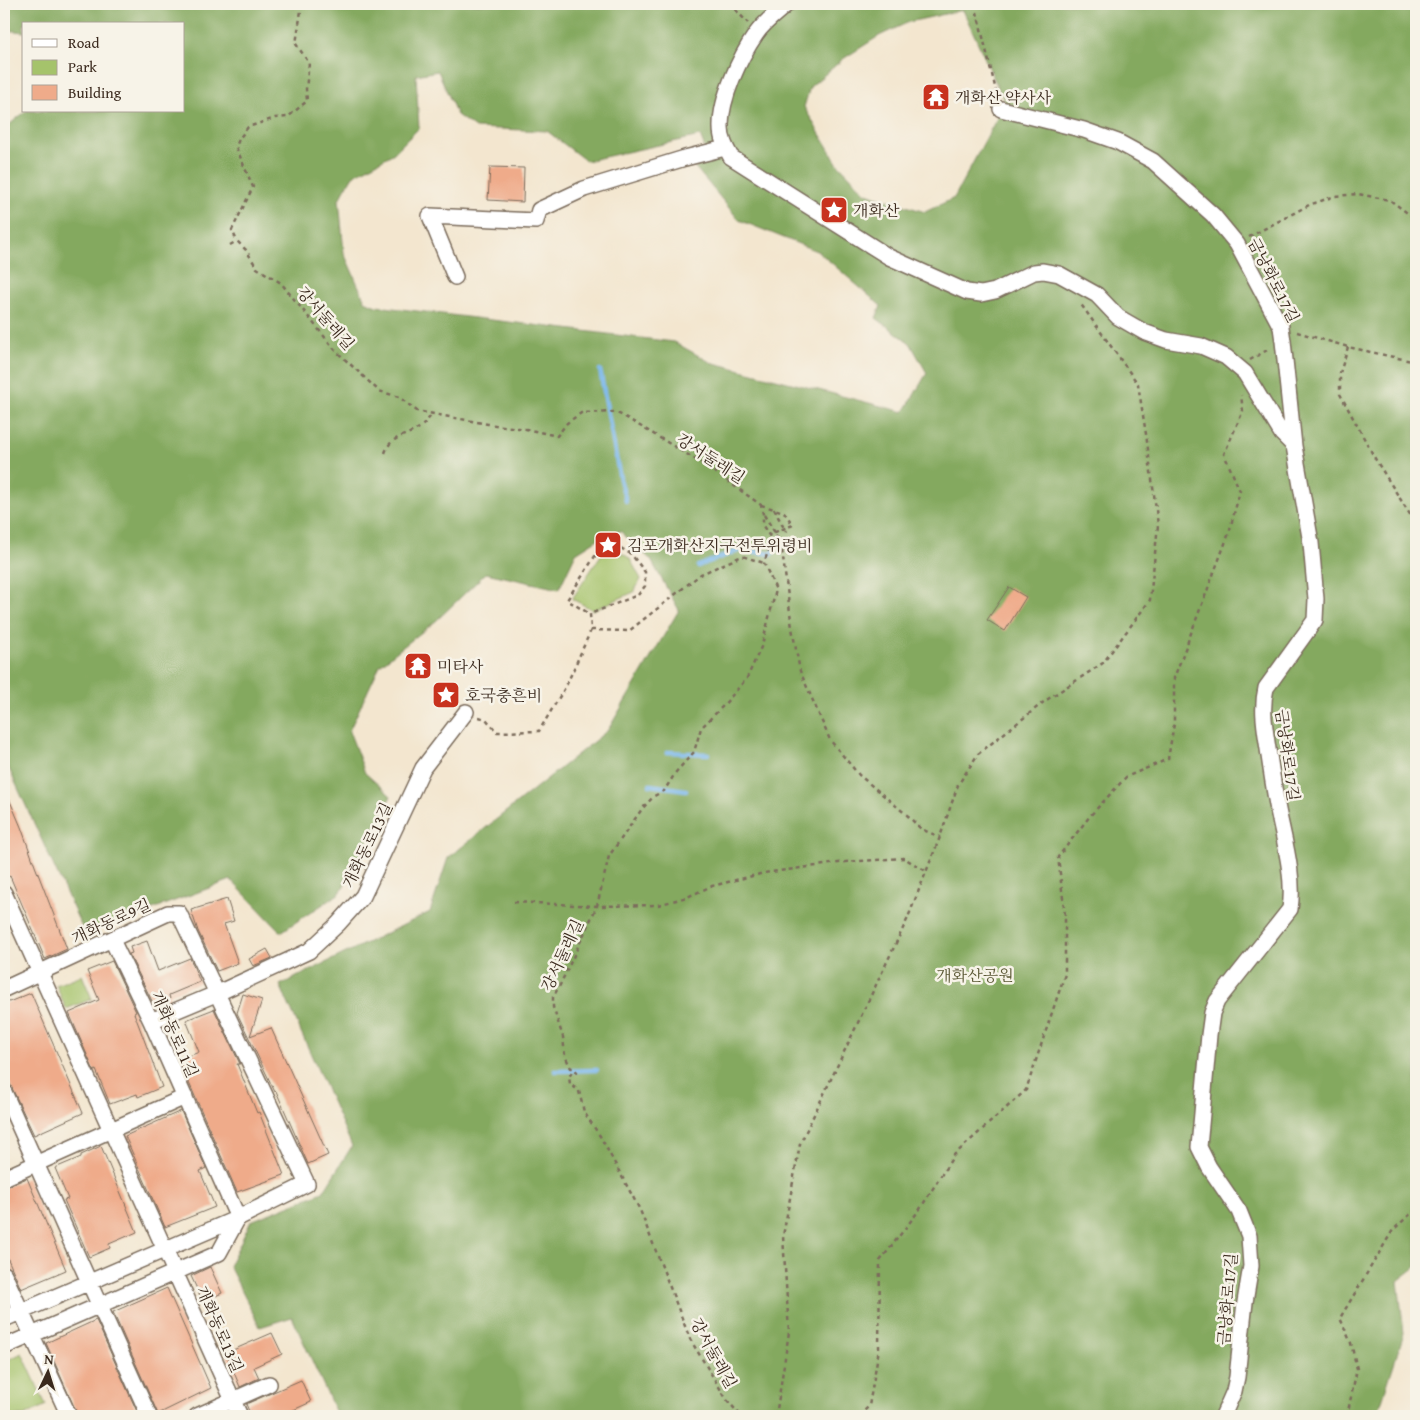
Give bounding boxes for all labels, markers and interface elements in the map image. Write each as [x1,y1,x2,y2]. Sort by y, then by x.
legend [22,22,185,112]
text: Road [68,32,99,53]
text: Park [68,56,97,77]
text: Building [68,82,122,103]
temple icon: 개화산 약사사 [921,82,951,112]
place label: 개화산 약사사 [955,85,1052,109]
place icon: 개화산 [819,195,849,225]
place label: 개화산 [853,198,900,222]
street label: 금낭화로17길 [1242,233,1306,327]
street label: 강서둘레길 [292,281,360,355]
street label: 강서둘레길 [672,427,750,489]
place icon: 김포개화산지구전투위령비 [593,530,623,560]
place label: 김포개화산지구전투위령비 [627,533,812,557]
temple icon: 미타사 [403,651,433,681]
place label: 미타사 [437,654,484,678]
place icon: 호국충흔비 [431,680,461,710]
place label: 호국충흔비 [465,683,542,707]
street label: 금낭화로17길 [1270,707,1306,803]
street label: 개화동로13길 [336,798,398,892]
street label: 개화동로9길 [67,892,155,950]
street label: 강서둘레길 [535,915,589,995]
park label: 개화산공원 [936,963,1014,987]
street label: 개화동로11길 [145,987,205,1081]
street label: 금낭화로17길 [1211,1252,1243,1346]
street label: 개화동로13길 [190,1282,250,1376]
street label: 강서둘레길 [685,1313,743,1393]
north arrow [22,1348,72,1398]
text: N [44,1349,55,1369]

